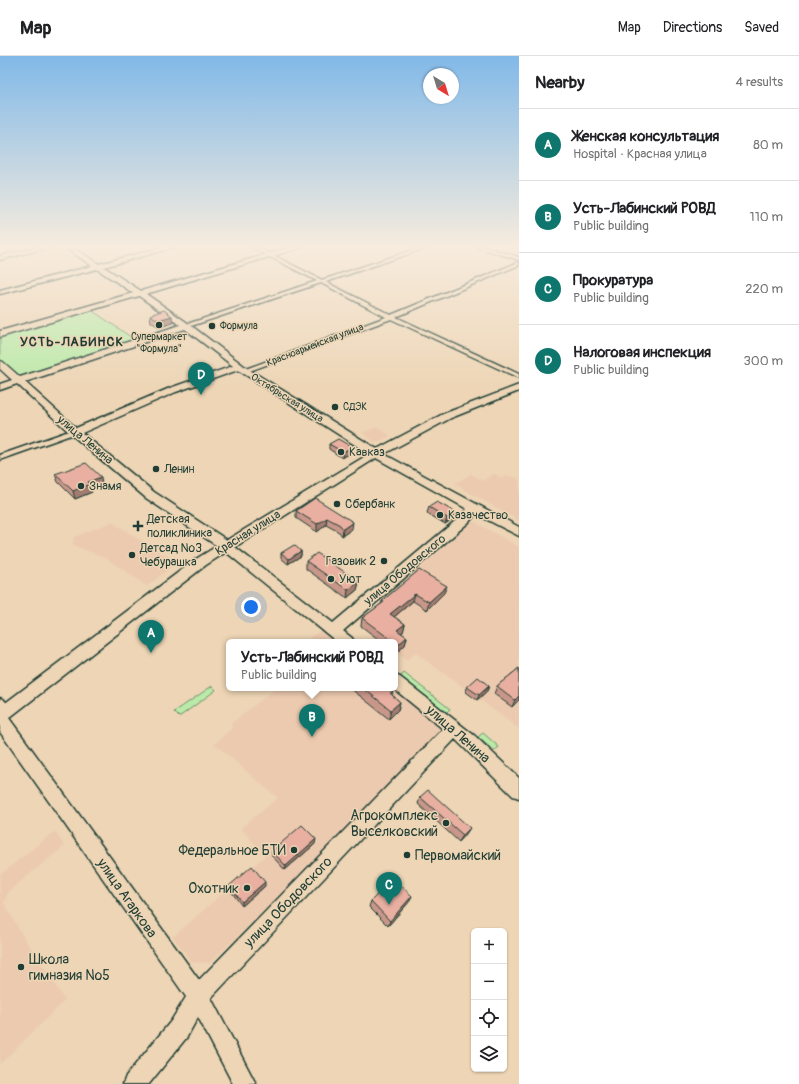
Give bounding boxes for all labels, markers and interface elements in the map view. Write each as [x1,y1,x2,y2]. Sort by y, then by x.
text: Map [20,16,51,40]
text: Map [618,19,641,36]
text: Directions [663,19,722,36]
text: Saved [744,19,779,36]
north arrow [423,68,459,104]
text: Nearby [535,72,584,93]
text: 4 results [736,74,783,90]
text: Женская консультация [573,127,719,146]
text: A [544,137,552,153]
text: 80 m [753,137,783,153]
text: Hospital · Красная улица [573,146,707,162]
text: Усть-Лабинский РОВД [573,199,715,218]
text: B [544,209,552,225]
text: 110 m [750,209,783,225]
text: Public building [573,218,649,234]
text: Прокуратура [573,271,653,290]
text: C [544,281,552,297]
text: 220 m [745,281,783,297]
text: Public building [573,290,649,306]
marker: Супермаркет "Формула" [154,320,164,330]
place label: Формула [220,320,258,332]
marker: Формула [207,321,217,331]
street label: Красноармейская улица [265,321,366,369]
place label: Супермаркет "Формула" [131,331,187,355]
district label: УСТЬ-ЛАБИНСК [20,334,124,350]
text: Налоговая инспекция [573,343,711,362]
text: D [544,353,552,369]
text: 300 m [744,353,783,369]
pin: D [188,362,214,395]
text: Public building [573,362,649,378]
street label: Октябрьская улица [249,371,326,425]
place label: СДЭК [343,401,367,413]
marker: СДЭК [330,402,340,412]
street label: улица Ленина [53,412,116,468]
place label: Кавказ [349,445,385,460]
marker: Кавказ [336,447,346,457]
place label: Ленин [163,462,194,477]
marker: Ленин [151,464,161,474]
place label: Знамя [89,479,122,494]
marker: Знамя [76,481,86,491]
place label: Сбербанк [345,497,396,512]
marker: Сбербанк [332,499,342,509]
street label: Красная улица [213,507,284,559]
place label: Казачество [448,508,509,523]
marker: Казачество [435,510,445,520]
place label: Детская поликлиника [146,512,213,541]
marker: Детская поликлиника [132,520,144,532]
street label: улица Ободовского [360,531,449,609]
place label: Детсад №3 Чебурашка [139,541,202,570]
marker: Детсад №3 Чебурашка [127,550,137,560]
place label: Газовик 2 [326,554,376,569]
marker: Газовик 2 [379,556,389,566]
place label: Уют [339,572,362,587]
marker: Уют [326,574,336,584]
your location [241,597,261,617]
pin: A [138,620,164,653]
popup [226,639,398,691]
text: Усть-Лабинский РОВД [241,648,383,667]
text: Public building [241,667,317,683]
street label: улица Ленина [422,701,494,767]
pin: B [299,704,325,737]
place label: Агрокомплекс Выселковский [350,807,438,840]
marker: Агрокомплекс Выселковский [441,818,451,828]
place label: Федеральное БТИ [178,842,286,859]
marker: Федеральное БТИ [289,845,299,855]
place label: Первомайский [415,847,501,864]
marker: Первомайский [402,850,412,860]
street label: улица Ободовского [240,853,336,952]
street label: улица Агаркова [93,854,161,941]
pin: C [376,872,402,905]
place label: Охотник [188,880,239,897]
marker: Охотник [242,883,252,893]
map controls [471,928,507,1072]
button: + [471,928,507,964]
place label: Школа гимназия №5 [29,951,110,984]
marker: Школа гимназия №5 [16,962,26,972]
button: − [471,964,507,1000]
button: locate [471,1000,507,1036]
button: layers [471,1036,507,1072]

